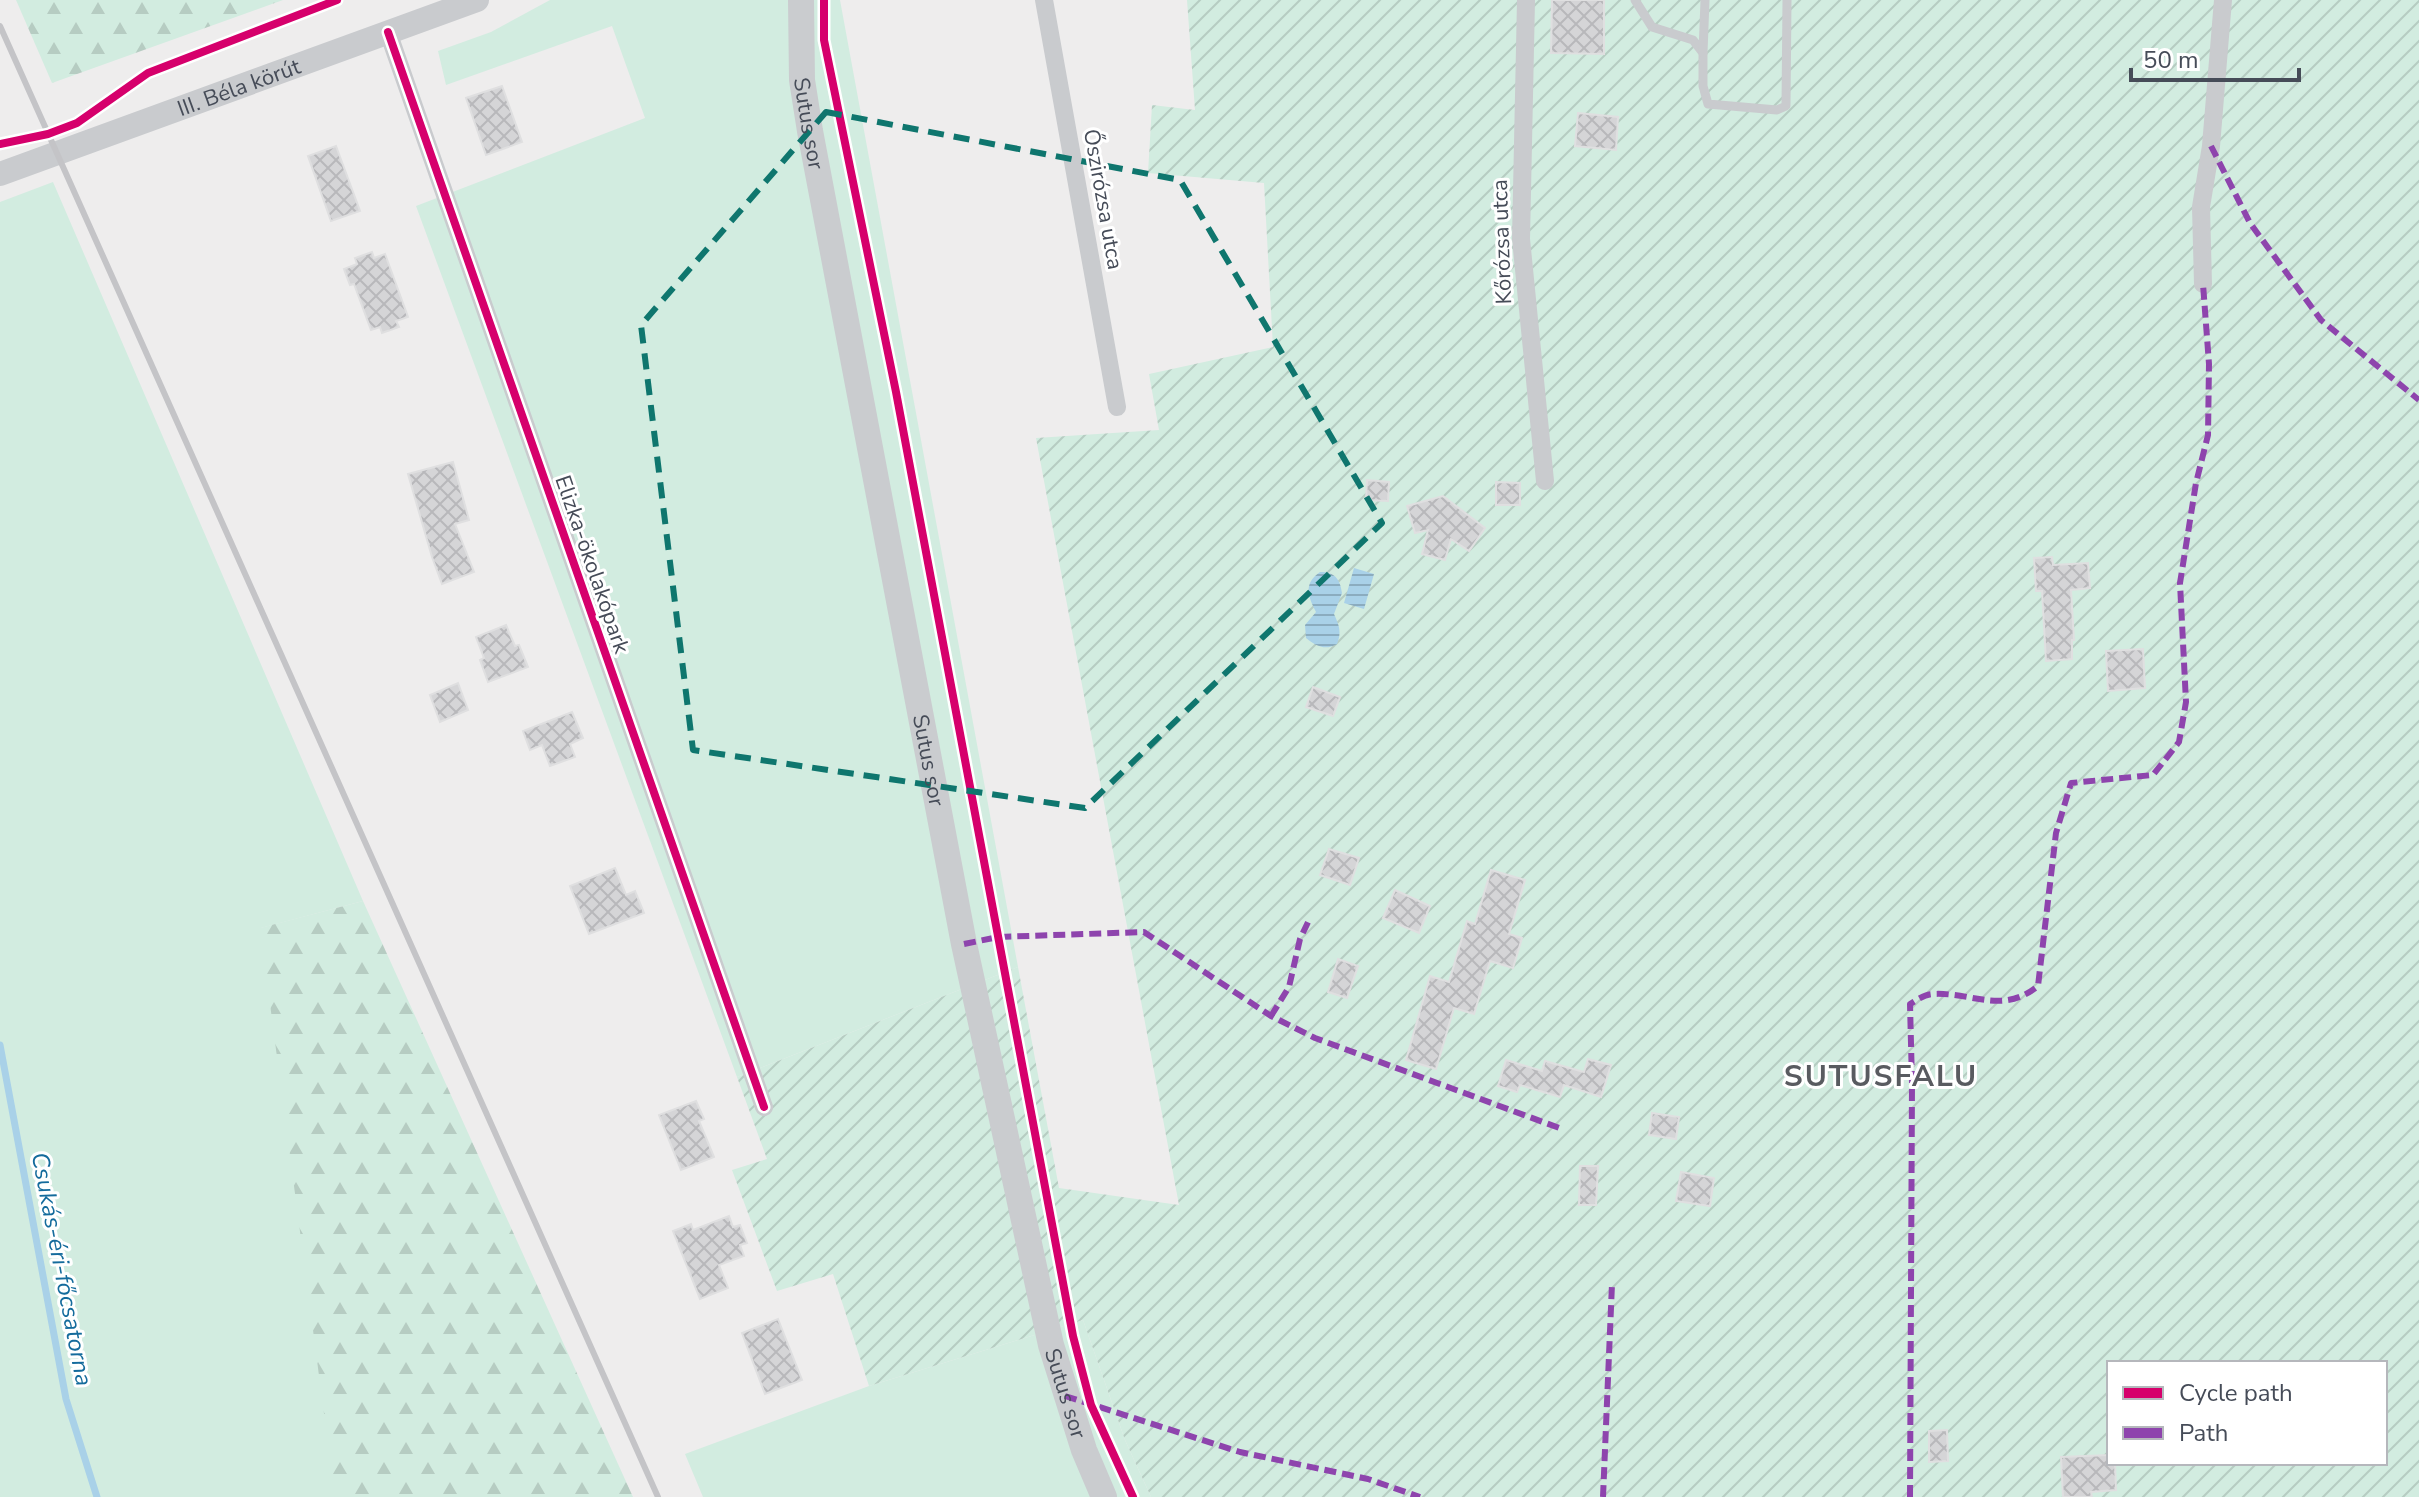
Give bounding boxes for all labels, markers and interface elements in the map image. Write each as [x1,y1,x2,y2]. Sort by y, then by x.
scale bar [2131,32,2299,82]
text: 50 m [2143,44,2199,76]
street label: III. Béla körút [173,52,305,124]
street label: Sutus sor [786,75,831,172]
street label: Őszirózsa utca [1076,127,1130,272]
street label: Kőrózsa utca [1485,179,1519,305]
street label: Elizka-ökolakópark [548,471,637,658]
street label: Sutus sor [905,712,952,809]
district label: SUTUSFALU [1784,1056,1978,1097]
water label: Csukás-éri-főcsatorna [24,1149,100,1389]
street label: Sutus sor [1037,1345,1093,1442]
legend [2107,1361,2387,1465]
text: Cycle path [2179,1377,2293,1409]
text: Path [2179,1417,2228,1449]

